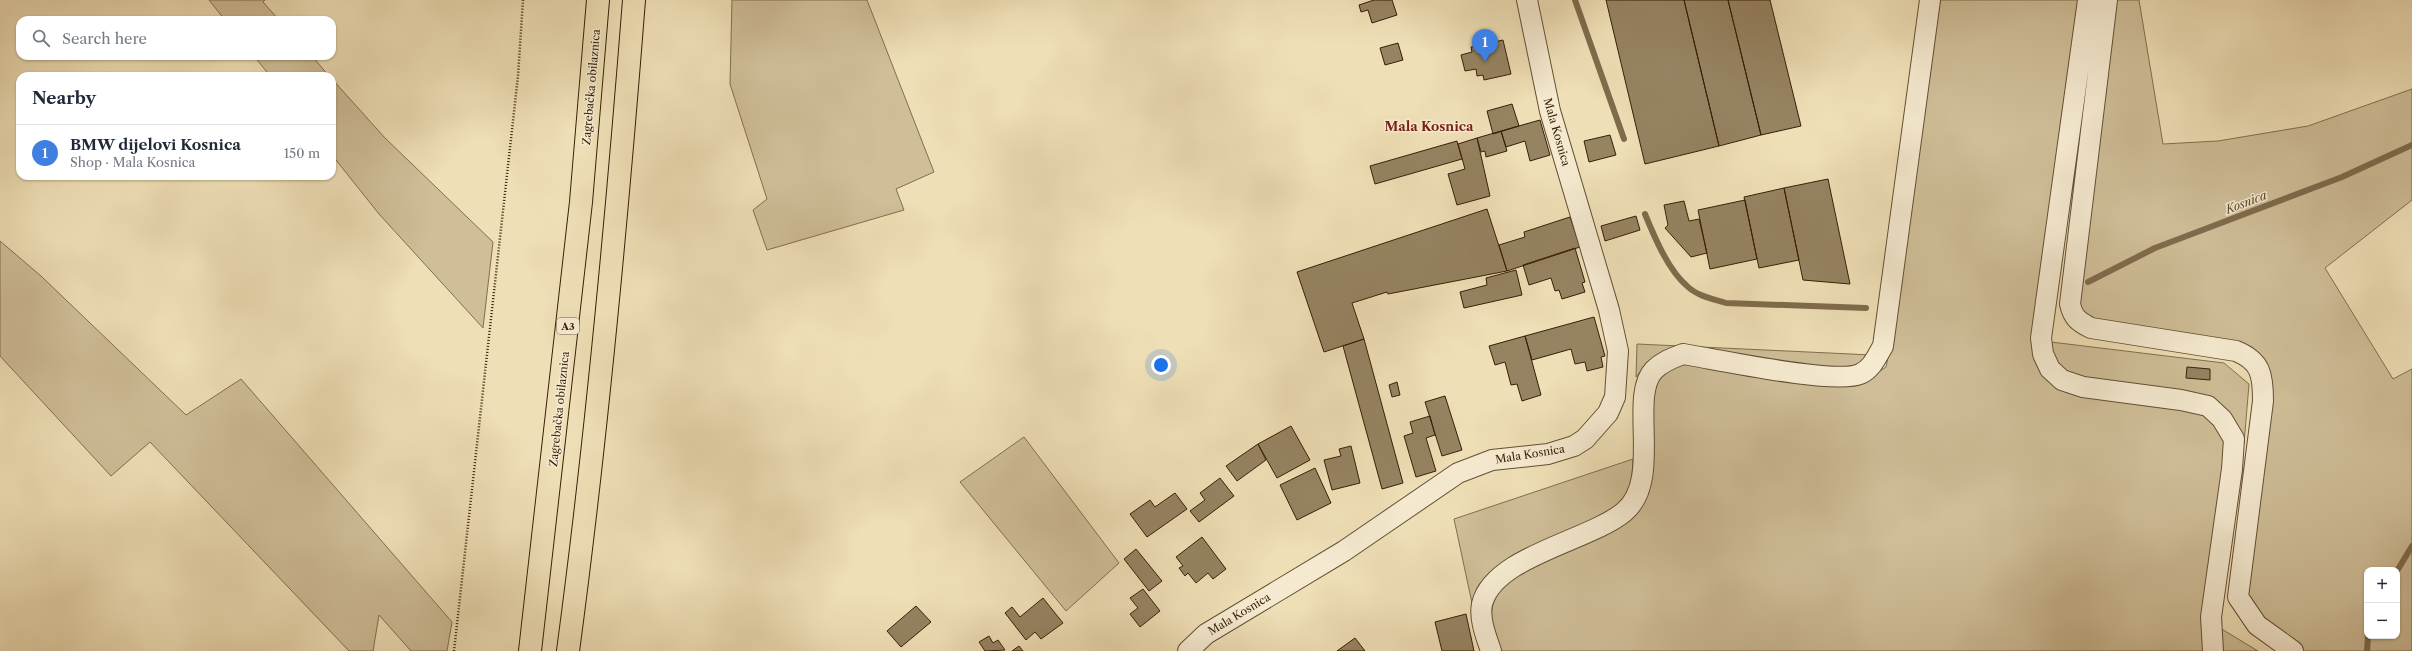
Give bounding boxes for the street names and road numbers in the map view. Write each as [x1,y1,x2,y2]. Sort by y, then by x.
street label: Zagrebačka obilaznica [579,28,603,145]
street label: Mala Kosnica [1541,96,1573,168]
road number: A3 [557,318,579,334]
street label: Zagrebačka obilaznica [546,350,572,467]
street label: Mala Kosnica [1494,442,1566,466]
street label: Mala Kosnica [1205,590,1273,638]

